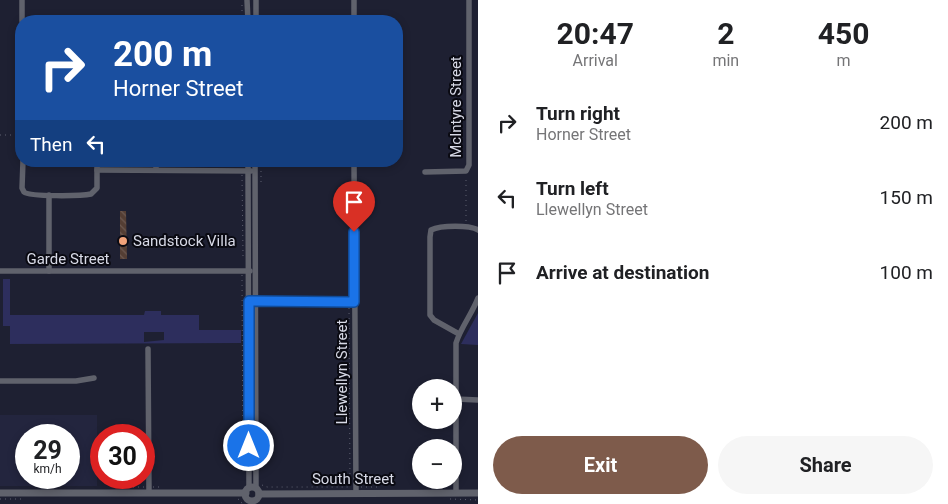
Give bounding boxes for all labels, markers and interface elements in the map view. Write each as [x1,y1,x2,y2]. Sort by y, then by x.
text: 20:47 [557,16,634,51]
text: 2 [717,16,734,51]
text: 450 [818,16,869,51]
text: 200 m [113,34,212,75]
icon: right [30,35,95,100]
text: Arrival [573,51,618,70]
text: min [712,51,739,70]
text: m [837,51,851,70]
street label: McIntyre Street [447,56,465,158]
text: Horner Street [113,76,243,101]
text: Turn right [536,102,620,125]
icon: right [493,109,521,137]
text: 200 m [880,111,933,134]
text: Horner Street [536,125,631,144]
icon: left [82,130,110,158]
text: Then [30,133,72,156]
text: Turn left [536,177,609,200]
pin [333,181,375,232]
icon: left [493,184,521,212]
text: 150 m [880,186,933,209]
icon: arrive [340,188,368,216]
text: Llewellyn Street [536,200,648,219]
place label: Sandstock Villa [133,232,236,250]
marker: Sandstock Villa [117,235,129,247]
street label: Garde Street [26,250,110,268]
icon: arrive [493,259,521,287]
text: Arrive at destination [536,261,709,284]
text: 100 m [880,261,933,284]
street label: Llewellyn Street [333,319,351,424]
map controls [412,379,462,489]
button: + [412,379,462,429]
position arrow [222,419,274,471]
speed limit sign: 30 [90,424,155,489]
text: 29 [33,436,62,465]
button: Exit [493,436,708,494]
button: Share [718,436,933,494]
button: − [412,439,462,489]
text: km/h [33,462,62,476]
street label: South Street [312,470,394,488]

